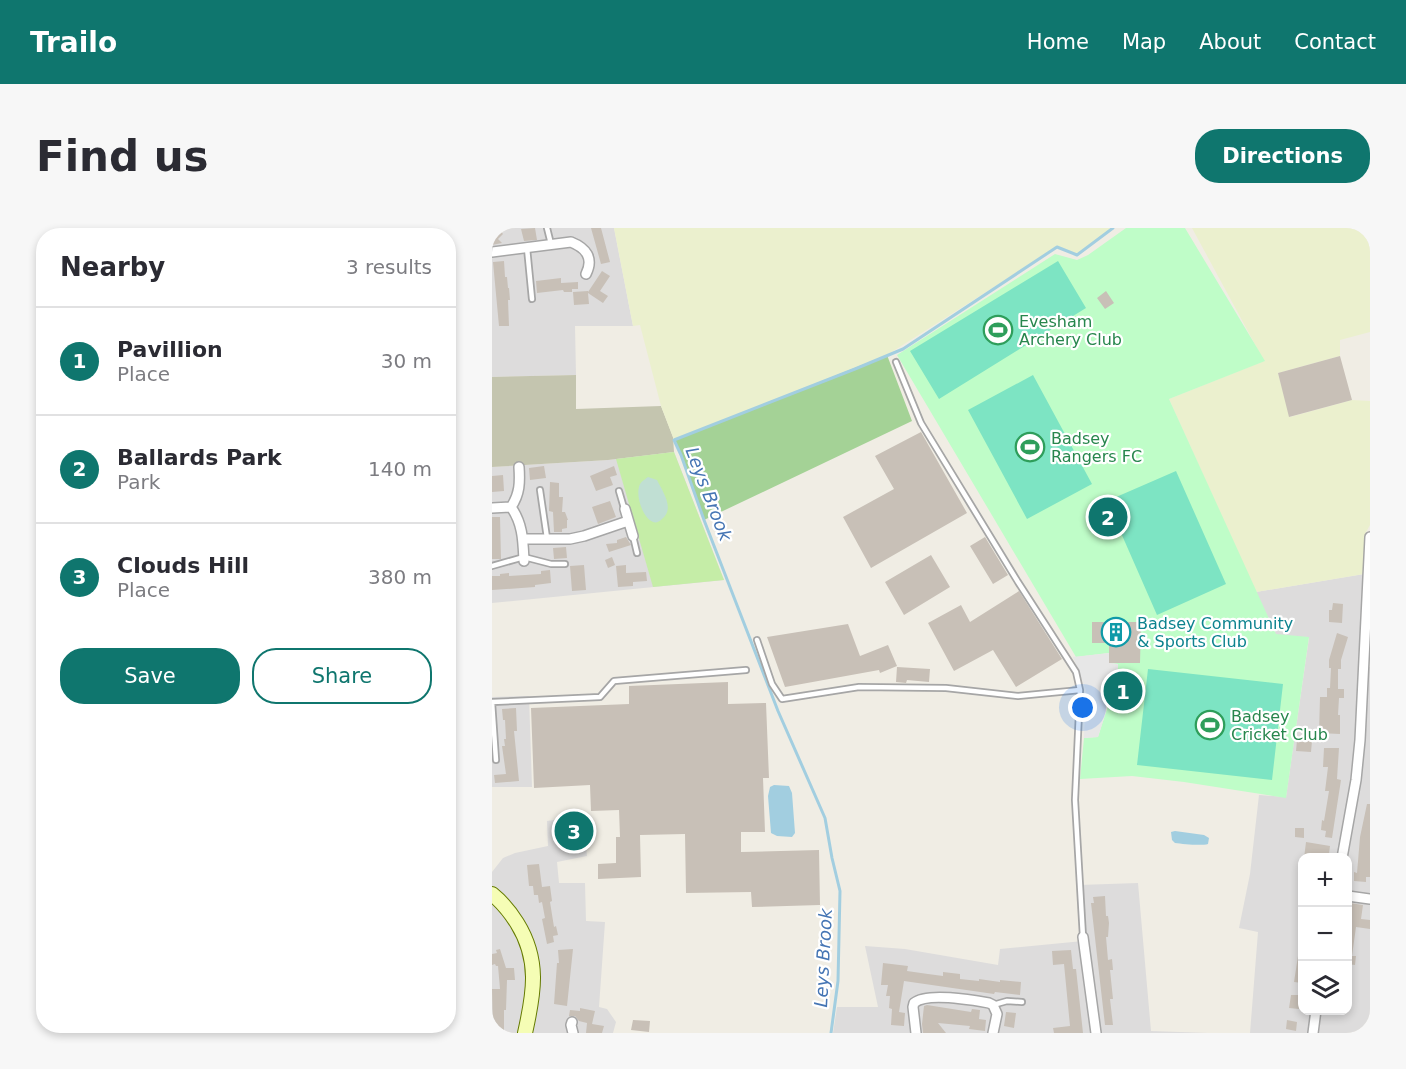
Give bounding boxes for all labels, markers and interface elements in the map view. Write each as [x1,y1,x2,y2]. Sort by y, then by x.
text: Trailo [30,26,117,59]
text: Home [1027,30,1089,54]
text: Map [1122,30,1166,54]
text: About [1199,30,1261,54]
text: Contact [1294,30,1376,54]
button: Directions [1195,129,1370,183]
text: Find us [36,132,209,181]
text: Nearby [60,252,165,282]
text: 3 results [346,255,432,279]
place label: Evesham Archery Club [1019,312,1122,349]
sports icon: Evesham Archery Club [982,314,1014,346]
text: Pavillion [117,337,223,362]
text: 1 [73,349,86,373]
text: 30 m [381,349,432,373]
text: Place [117,362,170,386]
place label: Badsey Rangers FC [1051,429,1142,466]
sports icon: Badsey Rangers FC [1014,431,1046,463]
water label: Leys Brook [681,444,737,545]
text: Ballards Park [117,445,282,470]
text: 2 [73,457,86,481]
text: 140 m [368,457,432,481]
text: Park [117,470,160,494]
pin: 2 [1088,494,1128,540]
text: Clouds Hill [117,553,249,578]
text: 3 [73,565,86,589]
text: 380 m [368,565,432,589]
text: Place [117,578,170,602]
place label: Badsey Community & Sports Club [1137,614,1293,651]
building icon: Badsey Community & Sports Club [1100,616,1132,648]
button: Save [60,648,240,704]
button: Share [252,648,432,704]
pin: 1 [1104,668,1142,714]
your location [1068,693,1097,722]
place label: Badsey Cricket Club [1231,707,1328,744]
sports icon: Badsey Cricket Club [1194,709,1226,741]
pin: 3 [554,808,593,854]
map controls [1298,853,1352,1015]
button: + [1298,853,1352,907]
water label: Leys Brook [810,906,836,1008]
button: − [1298,907,1352,961]
button: layers [1298,961,1352,1015]

